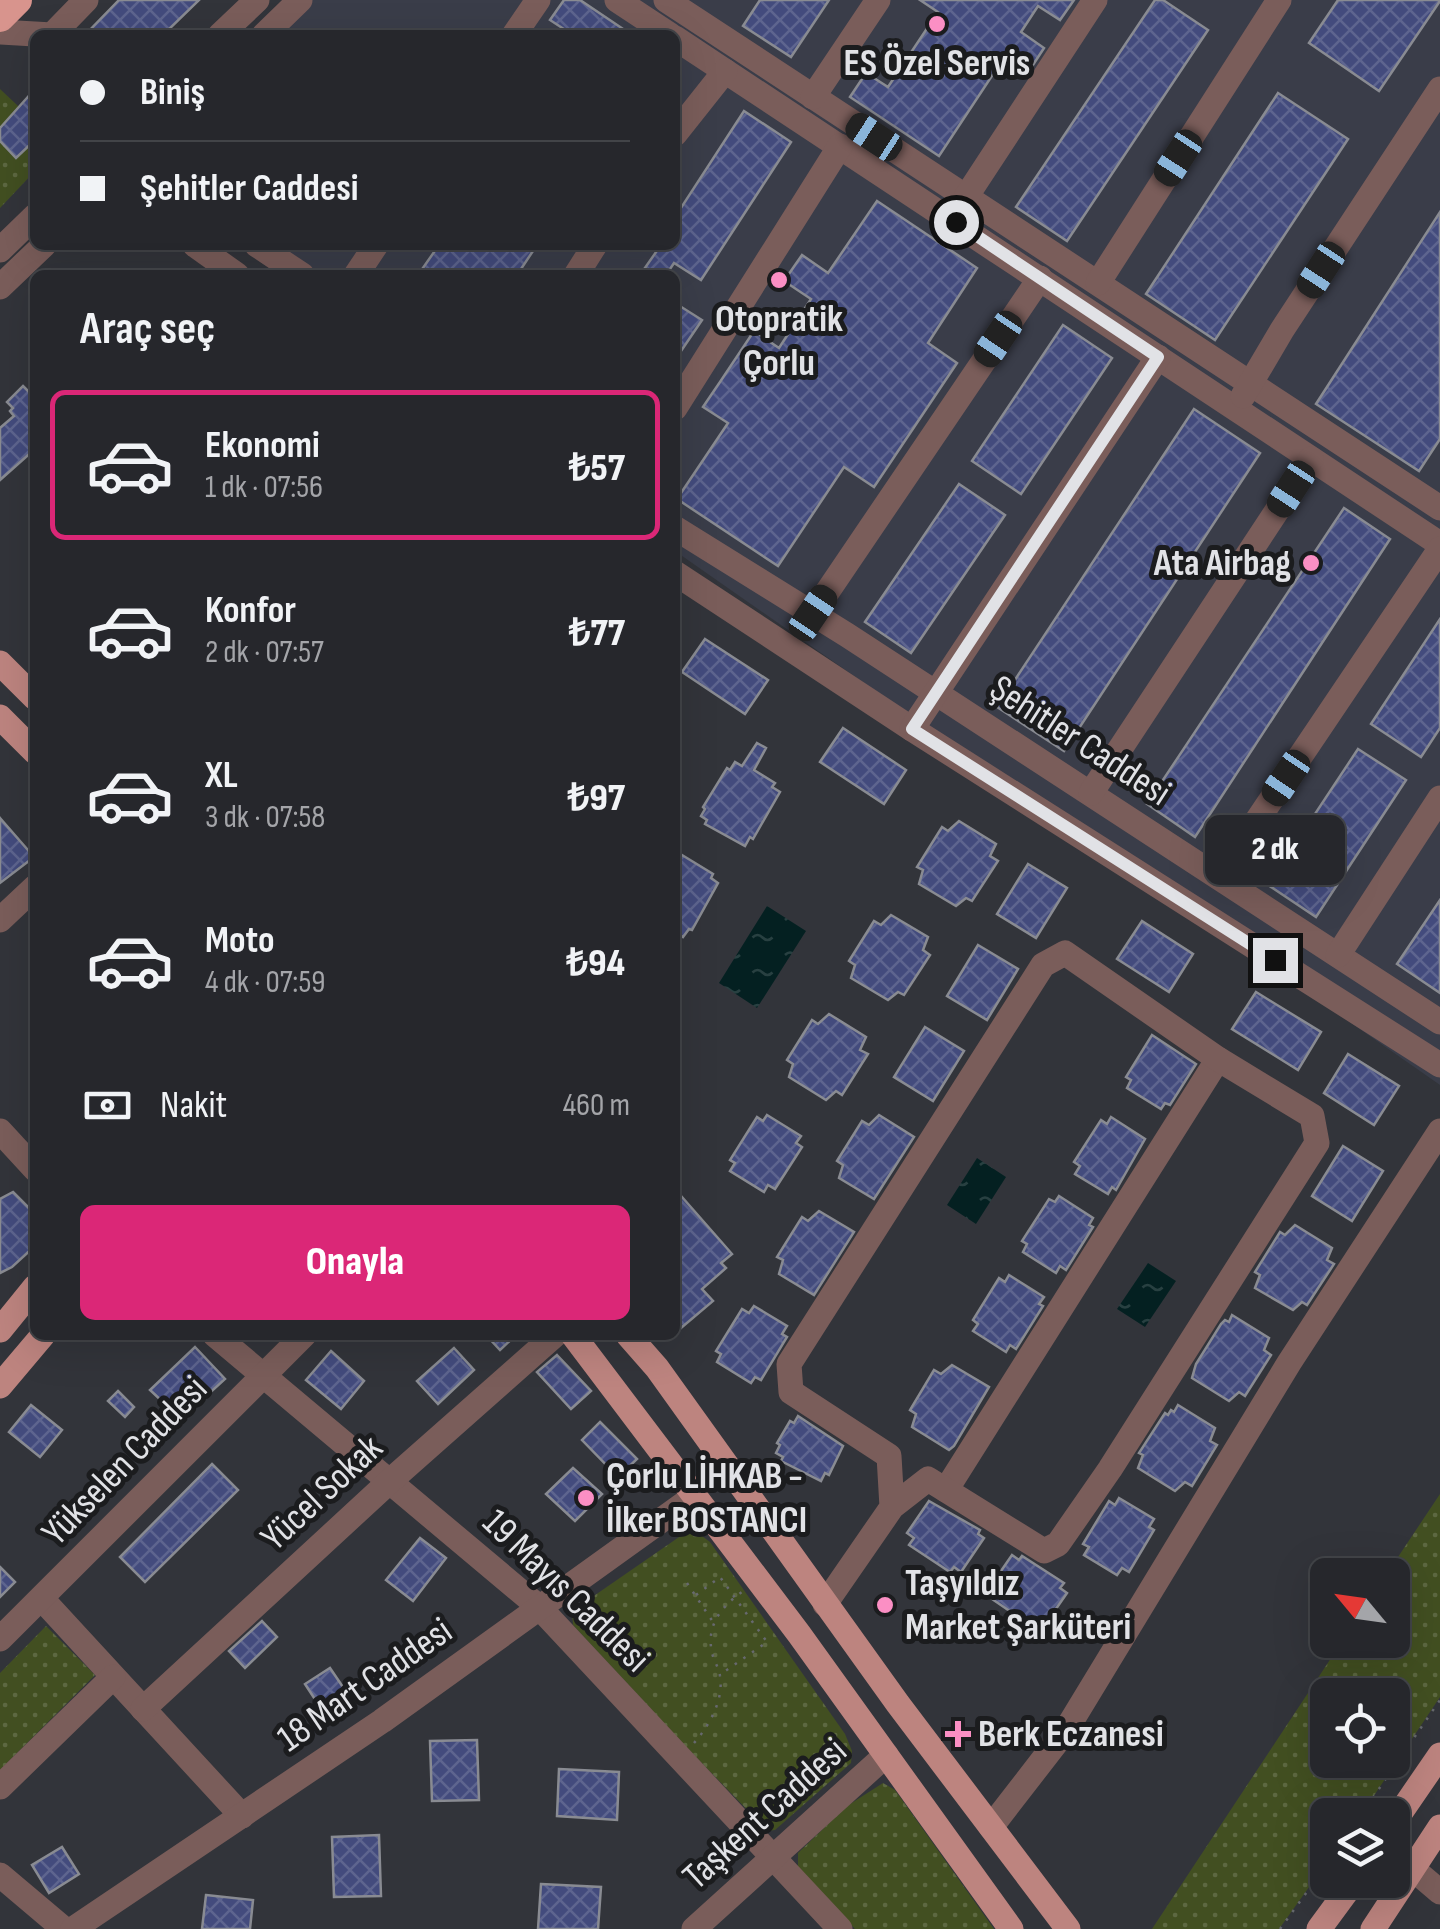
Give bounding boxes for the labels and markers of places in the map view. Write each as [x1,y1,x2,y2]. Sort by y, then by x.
marker: ES Özel Servis [926,13,948,35]
place label: ES Özel Servis [844,41,1030,86]
marker: Otopratik Çorlu [768,269,790,291]
place label: Otopratik Çorlu [715,297,843,386]
place label: Ata Airbag [1153,541,1291,586]
marker: Ata Airbag [1300,552,1322,574]
place label: Çorlu LİHKAB - İlker BOSTANCI [606,1454,807,1543]
marker: Çorlu LİHKAB - İlker BOSTANCI [575,1487,597,1509]
place label: Taşyıldız Market Şarküteri [905,1561,1131,1650]
marker: Taşyıldız Market Şarküteri [874,1594,896,1616]
place label: Berk Eczanesi [978,1712,1164,1757]
marker: Berk Eczanesi [947,1723,969,1745]

